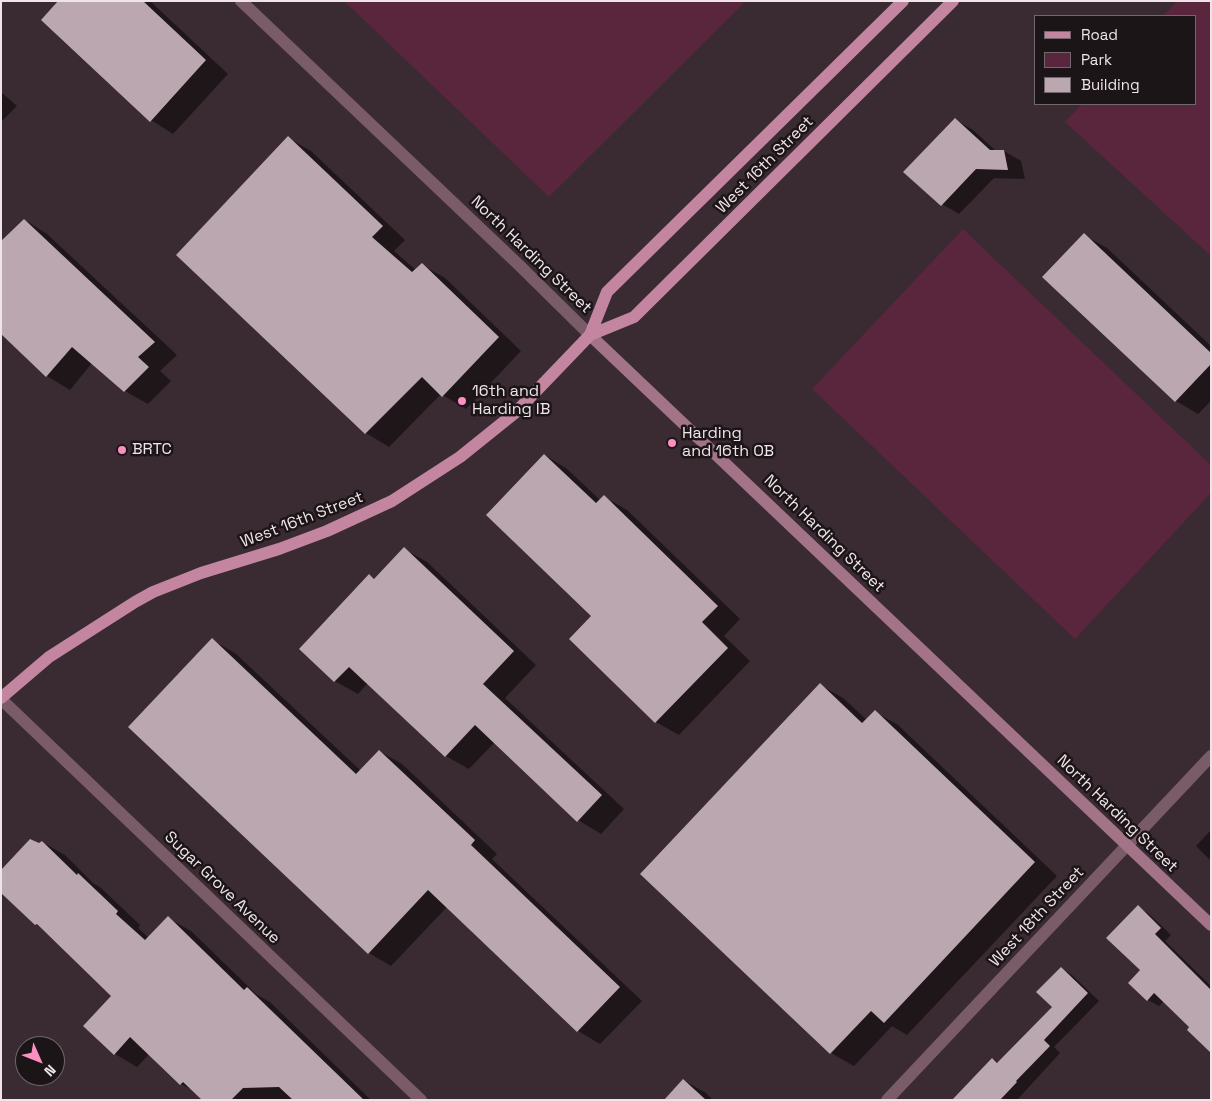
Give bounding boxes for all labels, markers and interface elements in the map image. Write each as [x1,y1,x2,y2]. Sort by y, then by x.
legend [1034,15,1197,105]
text: Road [1081,25,1118,44]
text: Park [1081,50,1112,69]
text: Building [1081,75,1140,94]
street label: West 16th Street [712,112,818,218]
street label: North Harding Street [467,192,595,318]
place label: 16th and Harding IB [472,382,550,420]
marker: 16th and Harding IB [456,395,468,407]
place label: Harding and 16th OB [682,424,774,462]
marker: Harding and 16th OB [666,437,678,449]
place label: BRTC [132,440,172,460]
marker: BRTC [116,444,128,456]
street label: North Harding Street [760,471,888,597]
street label: West 16th Street [238,488,366,552]
street label: North Harding Street [1053,751,1181,877]
street label: Sugar Grove Avenue [160,828,284,948]
street label: West 18th Street [986,863,1088,971]
north arrow [15,1036,65,1086]
text: N [40,1061,60,1080]

